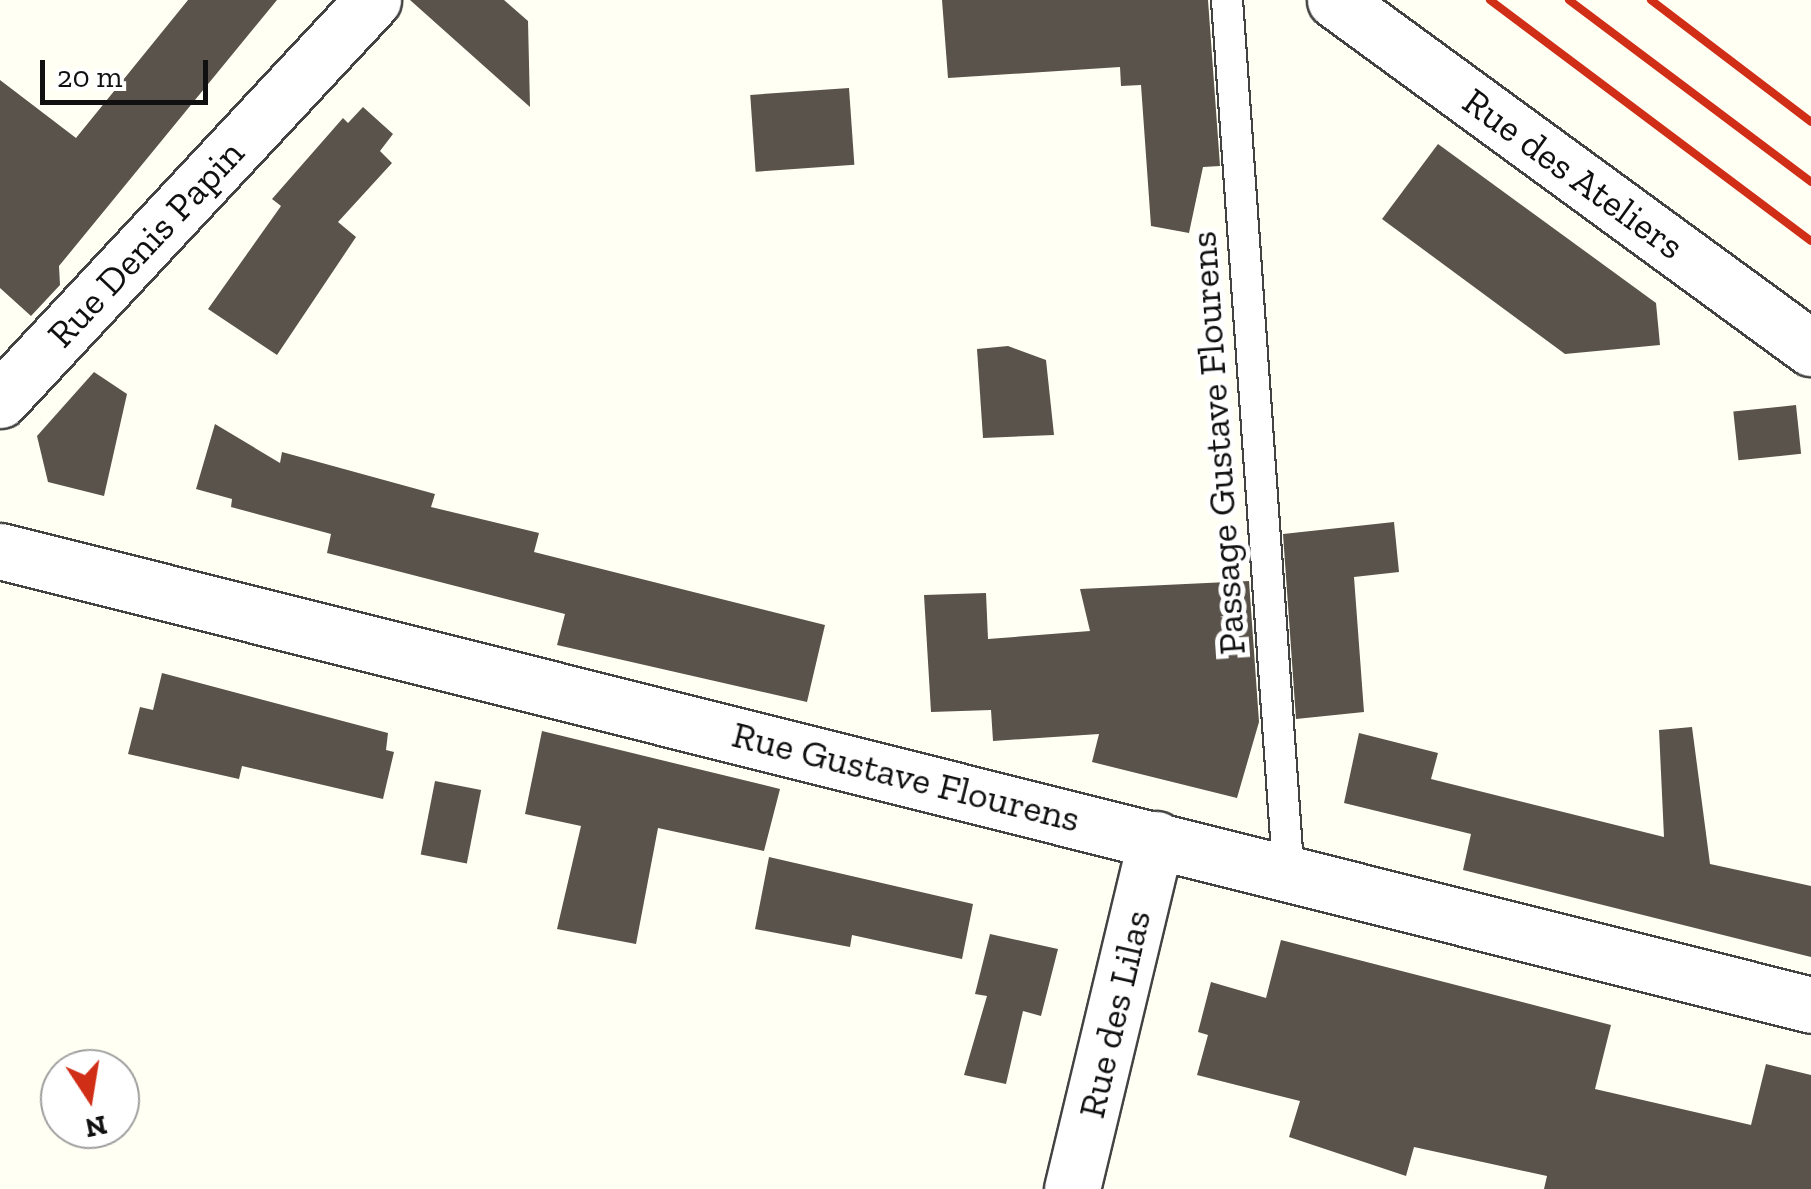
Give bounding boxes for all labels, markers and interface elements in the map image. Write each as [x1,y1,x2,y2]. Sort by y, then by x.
scale bar [45,40,212,102]
text: 20 m [57,59,122,95]
street label: Rue des Ateliers [1453,78,1693,270]
street label: Rue Denis Papin [38,131,254,357]
street label: Passage Gustave Flourens [1180,230,1256,656]
street label: Rue Gustave Flourens [727,712,1085,842]
street label: Rue des Lilas [1069,906,1161,1122]
north arrow [40,1049,140,1149]
text: N [82,1109,110,1145]

